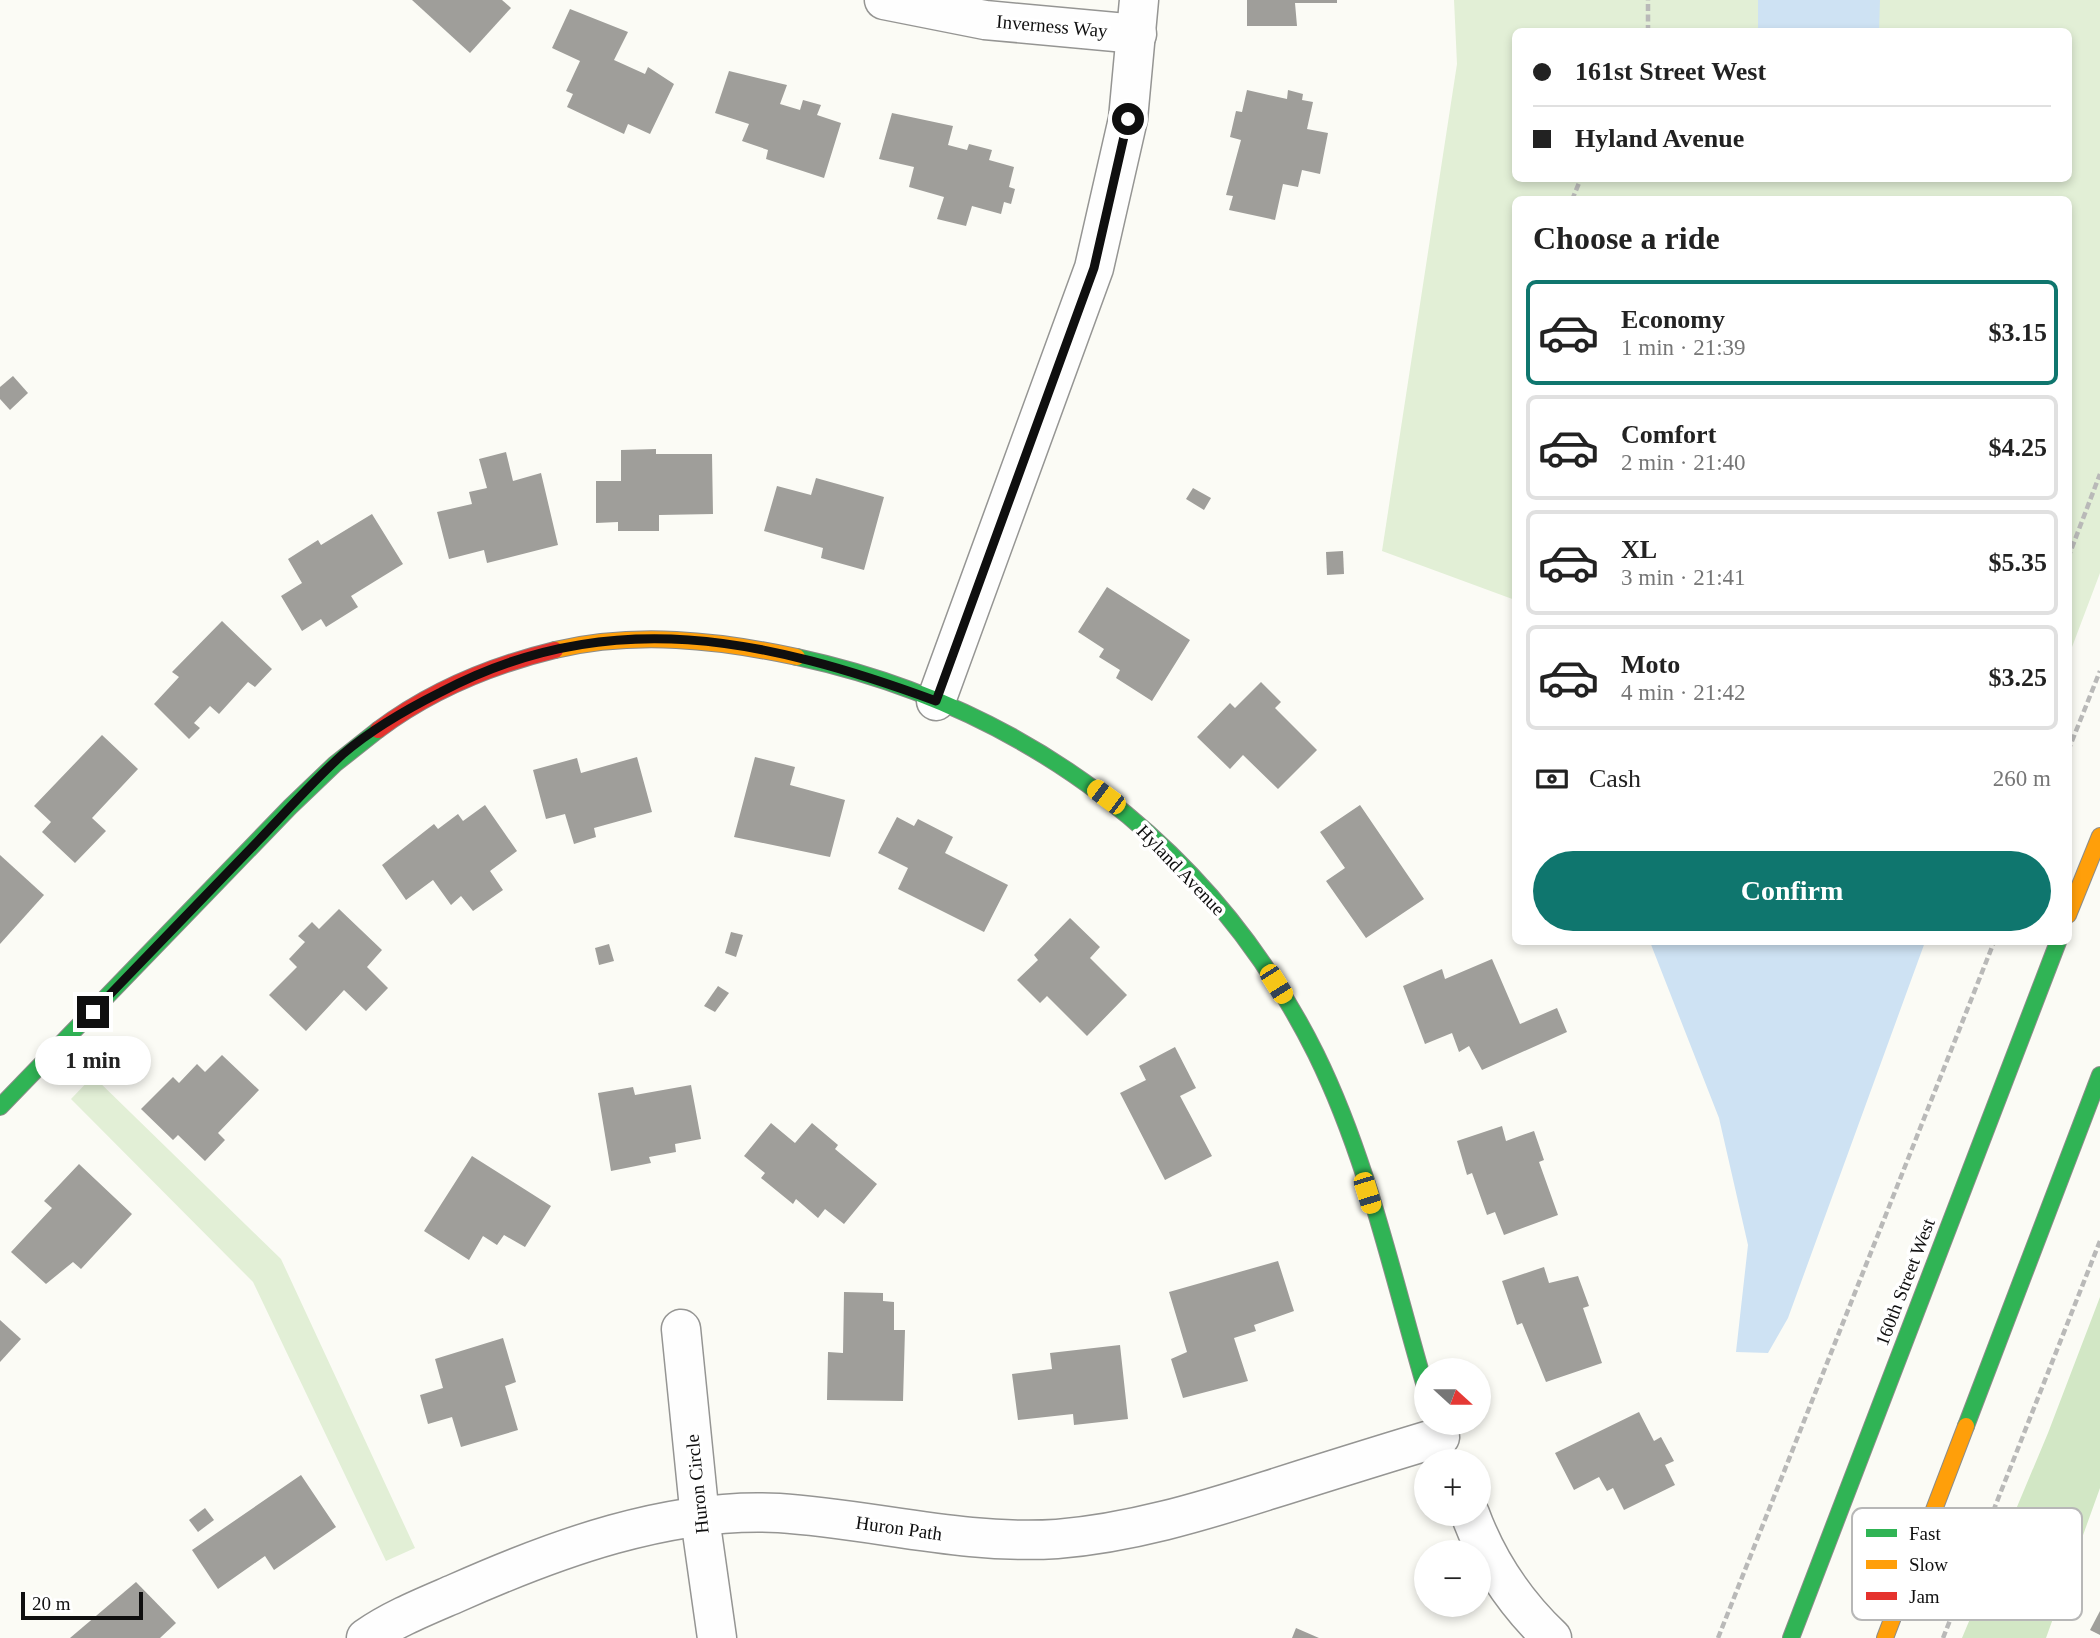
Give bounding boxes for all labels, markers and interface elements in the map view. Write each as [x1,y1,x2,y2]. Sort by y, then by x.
street label: Inverness Way [996,11,1109,41]
text: 161st Street West [1575,57,1766,86]
route start [1112,103,1144,135]
text: Hyland Avenue [1575,124,1744,153]
text: Choose a ride [1533,220,1720,256]
icon: car [1537,301,1600,364]
text: Economy [1621,305,1725,334]
text: $3.15 [1989,318,2047,347]
text: 1 min · 21:39 [1621,335,1746,360]
icon: car [1537,416,1600,479]
text: Comfort [1621,420,1716,449]
text: $4.25 [1989,433,2047,462]
text: 2 min · 21:40 [1621,450,1746,475]
icon: car [1537,531,1600,594]
text: XL [1621,535,1657,564]
text: $5.35 [1989,548,2047,577]
text: 3 min · 21:41 [1621,565,1746,590]
icon: car [1537,646,1600,709]
text: Moto [1621,650,1680,679]
text: $3.25 [1989,663,2047,692]
text: 4 min · 21:42 [1621,680,1746,705]
icon: cash [1533,760,1571,798]
text: Cash [1589,764,1641,793]
text: 260 m [1993,766,2051,791]
car [1083,776,1130,818]
street label: Hyland Avenue [1133,821,1229,919]
button: Confirm [1533,851,2051,931]
car [1256,961,1297,1007]
route end [77,996,109,1028]
callout: 1 min [35,1036,151,1086]
text: 1 min [65,1048,121,1073]
car [1351,1170,1384,1216]
street label: 160th Street West [1871,1215,1939,1348]
north arrow [1414,1358,1491,1435]
map controls [1414,1358,1491,1617]
street label: Huron Circle [681,1433,713,1535]
button: + [1414,1449,1491,1526]
legend [1852,1508,2082,1620]
street label: Huron Path [854,1512,944,1545]
text: Fast [1909,1523,1941,1544]
button: − [1414,1540,1491,1617]
text: Slow [1909,1554,1948,1575]
text: Jam [1909,1586,1940,1607]
scale bar [21,1589,144,1621]
text: 20 m [32,1593,71,1614]

